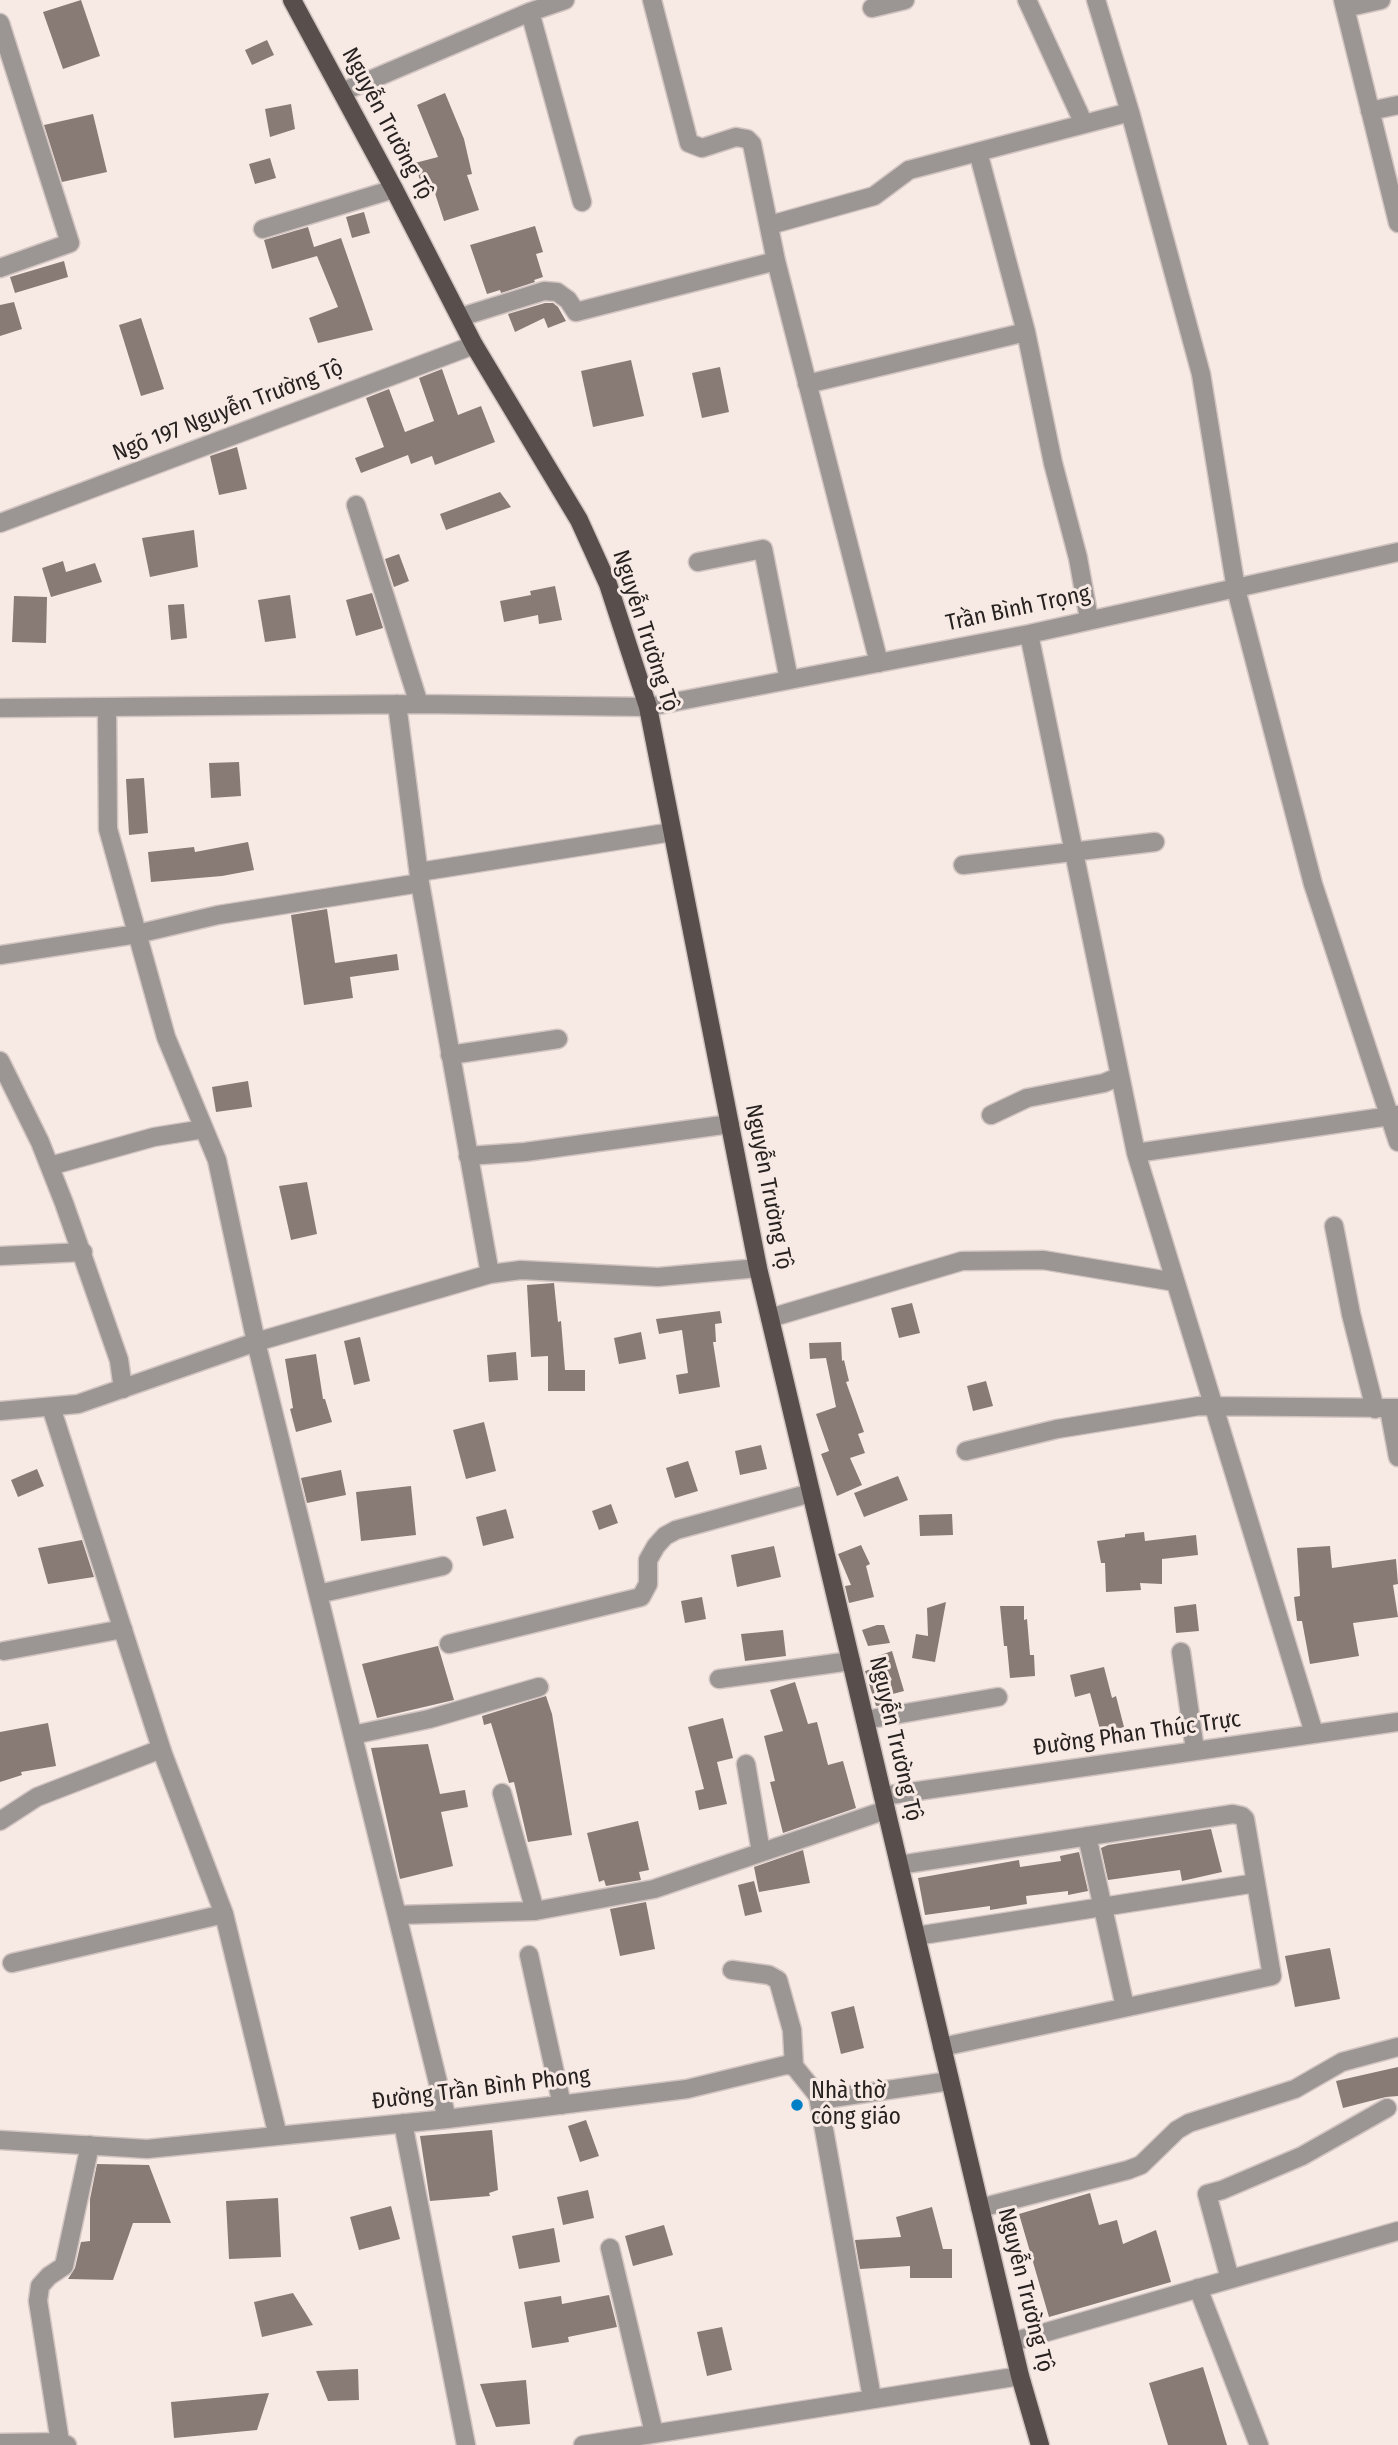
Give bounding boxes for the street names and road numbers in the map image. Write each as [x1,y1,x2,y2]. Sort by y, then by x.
street label: Nguyễn Trường Tộ [335,43,439,205]
street label: Ngõ 197 Nguyễn Trường Tộ [109,354,347,468]
street label: Nguyễn Trường Tộ [606,547,684,715]
street label: Trần Bình Trọng [943,580,1093,638]
street label: Nguyễn Trường Tộ [738,1102,798,1272]
street label: Nguyễn Trường Tộ [863,1654,927,1824]
street label: Đường Phan Thúc Trực [1031,1706,1243,1762]
street label: Đường Trần Bình Phong [370,2062,592,2116]
street label: Nguyễn Trường Tộ [991,2205,1059,2375]

